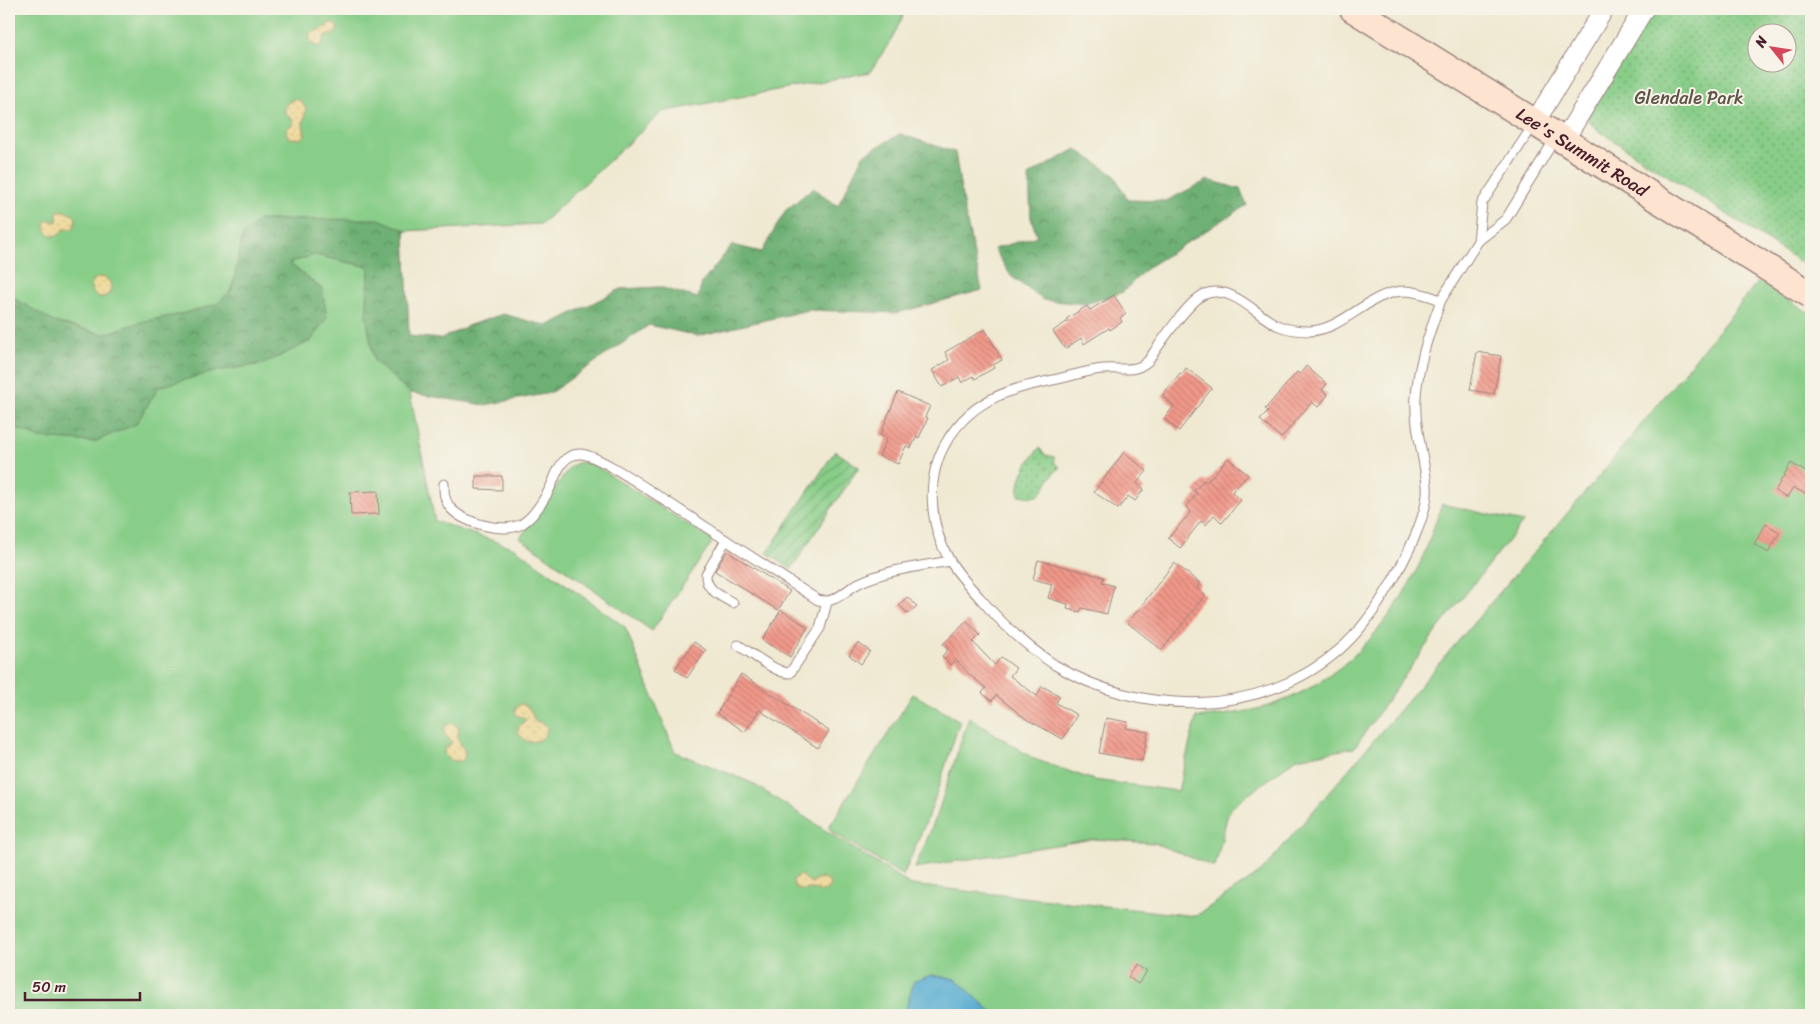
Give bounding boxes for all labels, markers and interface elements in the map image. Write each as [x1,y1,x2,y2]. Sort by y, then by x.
north arrow [1748,22,1798,72]
text: N [1747,31,1775,53]
park label: Glendale Park [1634,82,1744,114]
street label: Lee's Summit Road [1509,98,1656,206]
scale bar [25,969,140,1001]
text: 50 m [32,974,67,1000]

